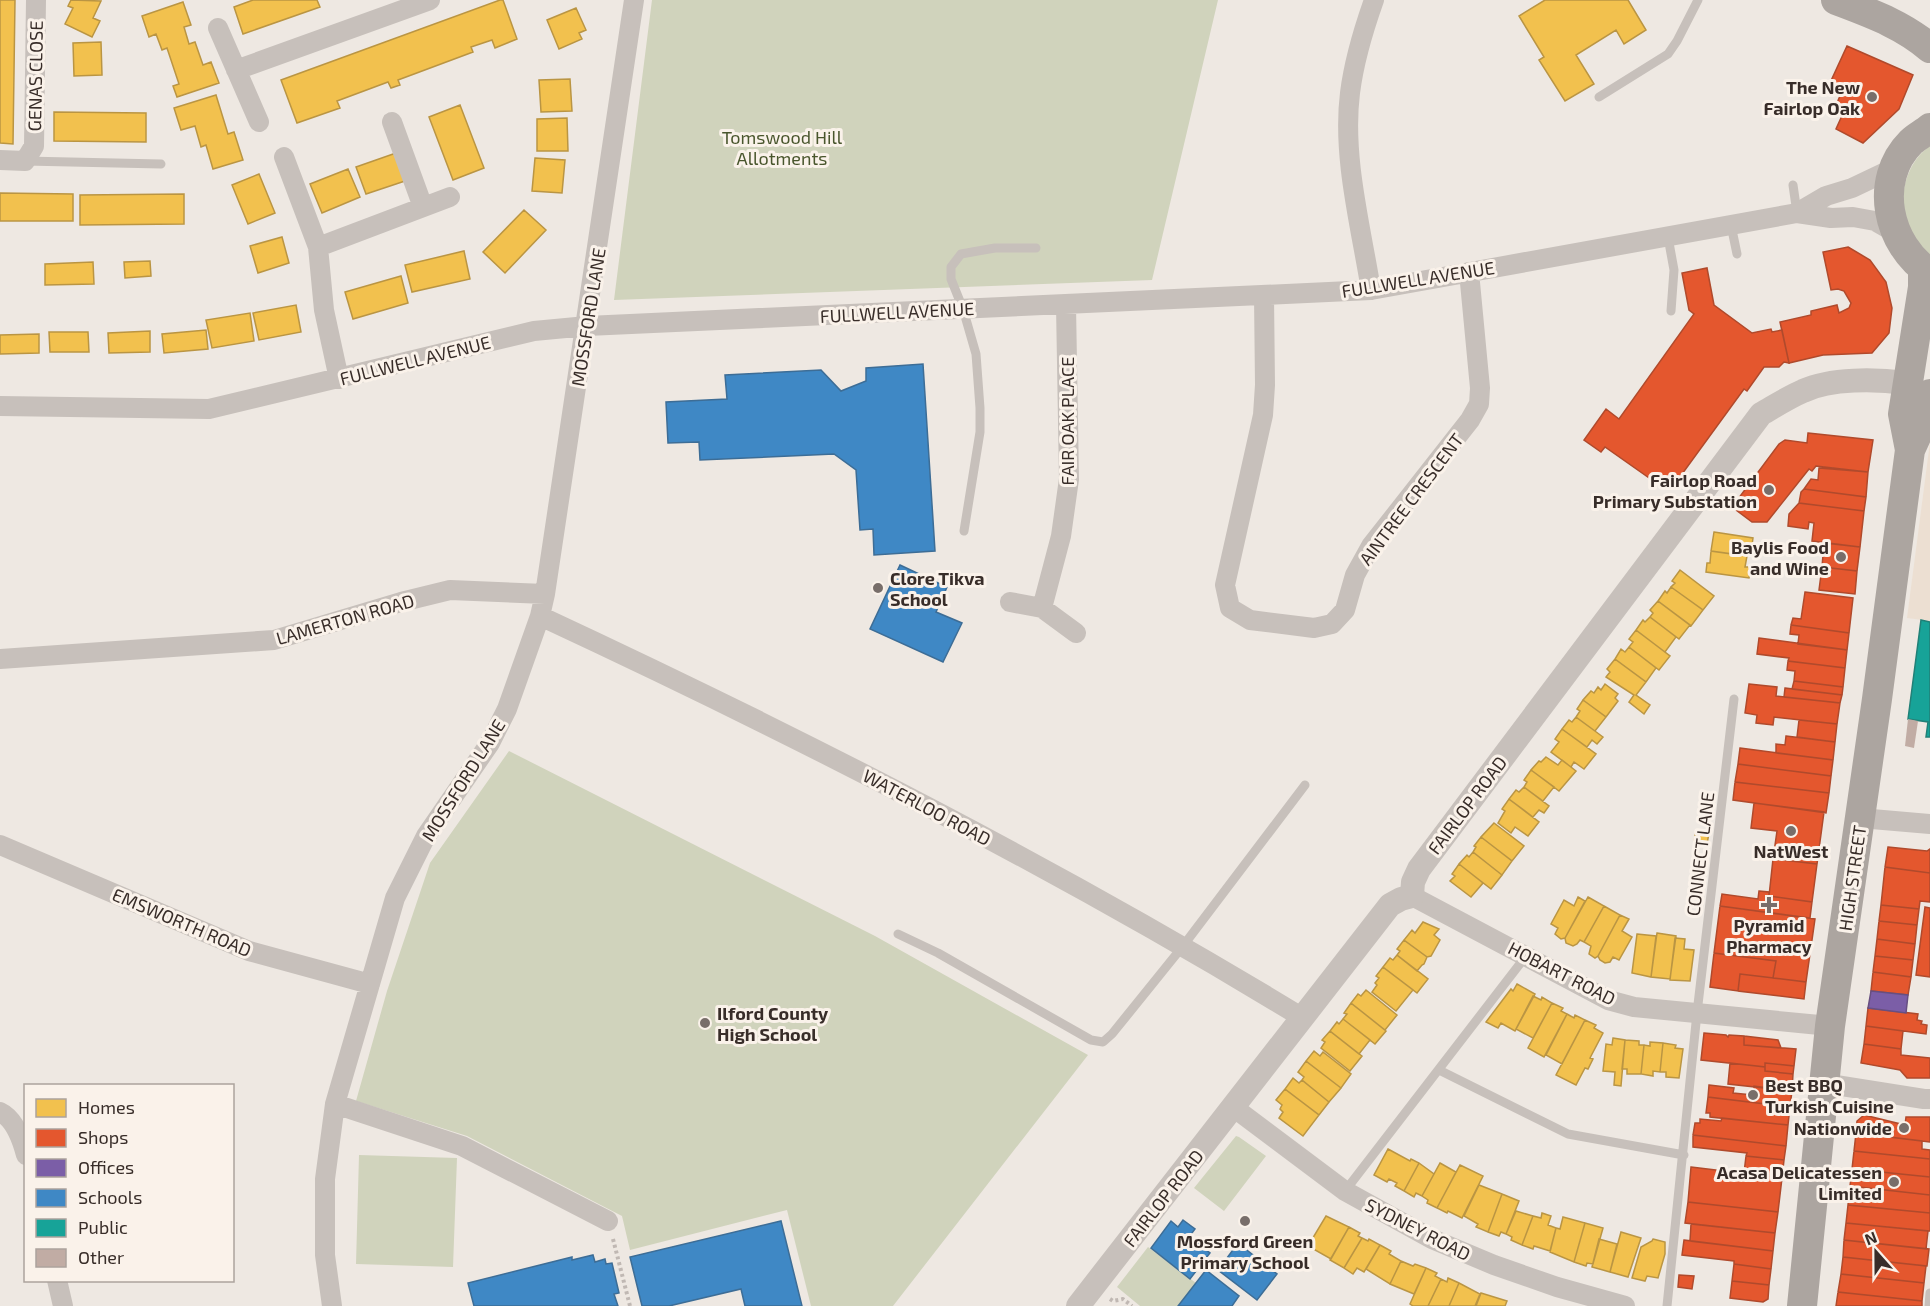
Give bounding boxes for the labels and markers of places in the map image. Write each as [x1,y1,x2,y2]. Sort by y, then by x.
place label: The New Fairlop Oak [1764,76,1861,119]
marker: The New Fairlop Oak [1865,90,1879,104]
place label: Fairlop Road Primary Substation [1593,469,1757,512]
marker: Fairlop Road Primary Substation [1762,483,1776,497]
place label: Baylis Food and Wine [1731,536,1829,579]
marker: Baylis Food and Wine [1834,550,1848,564]
place label: Clore Tikva School [890,567,984,610]
marker: Clore Tikva School [871,581,885,595]
marker: NatWest [1784,824,1798,838]
place label: NatWest [1754,840,1829,862]
marker: Pyramid Pharmacy [1762,898,1776,912]
place label: Pyramid Pharmacy [1726,914,1812,957]
place label: Ilford County High School [717,1002,829,1045]
marker: Ilford County High School [698,1016,712,1030]
place label: Best BBQ Turkish Cuisine [1765,1074,1894,1117]
marker: Best BBQ Turkish Cuisine [1746,1088,1760,1102]
place label: Nationwide [1794,1117,1892,1139]
marker: Nationwide [1897,1121,1911,1135]
place label: Acasa Delicatessen Limited [1717,1161,1882,1204]
marker: Acasa Delicatessen Limited [1887,1175,1901,1189]
marker: Mossford Green Primary School [1238,1214,1252,1228]
place label: Mossford Green Primary School [1177,1230,1313,1273]

